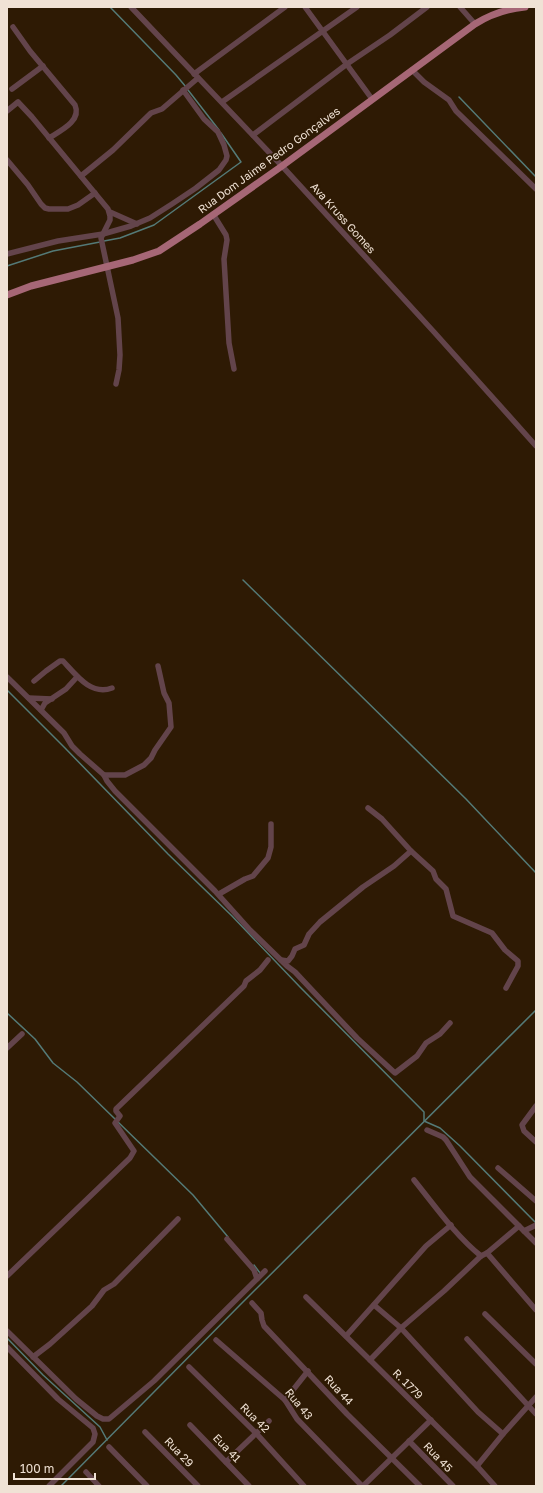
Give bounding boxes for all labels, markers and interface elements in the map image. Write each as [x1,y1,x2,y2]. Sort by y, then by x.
street label: Rua Dom Jaime Pedro Gonçalves [195,104,342,216]
street label: Ava Kruss Gomes [308,180,379,256]
street label: R. 1779 [391,1366,426,1401]
street label: Rua 44 [322,1372,357,1408]
street label: Rua 43 [283,1386,316,1422]
street label: Rua 42 [238,1400,273,1435]
street label: Eua 41 [211,1431,244,1465]
street label: Rua 29 [162,1434,197,1469]
street label: Rua 45 [421,1439,456,1474]
scale bar [14,1455,95,1481]
text: 100 m [20,1461,54,1476]

